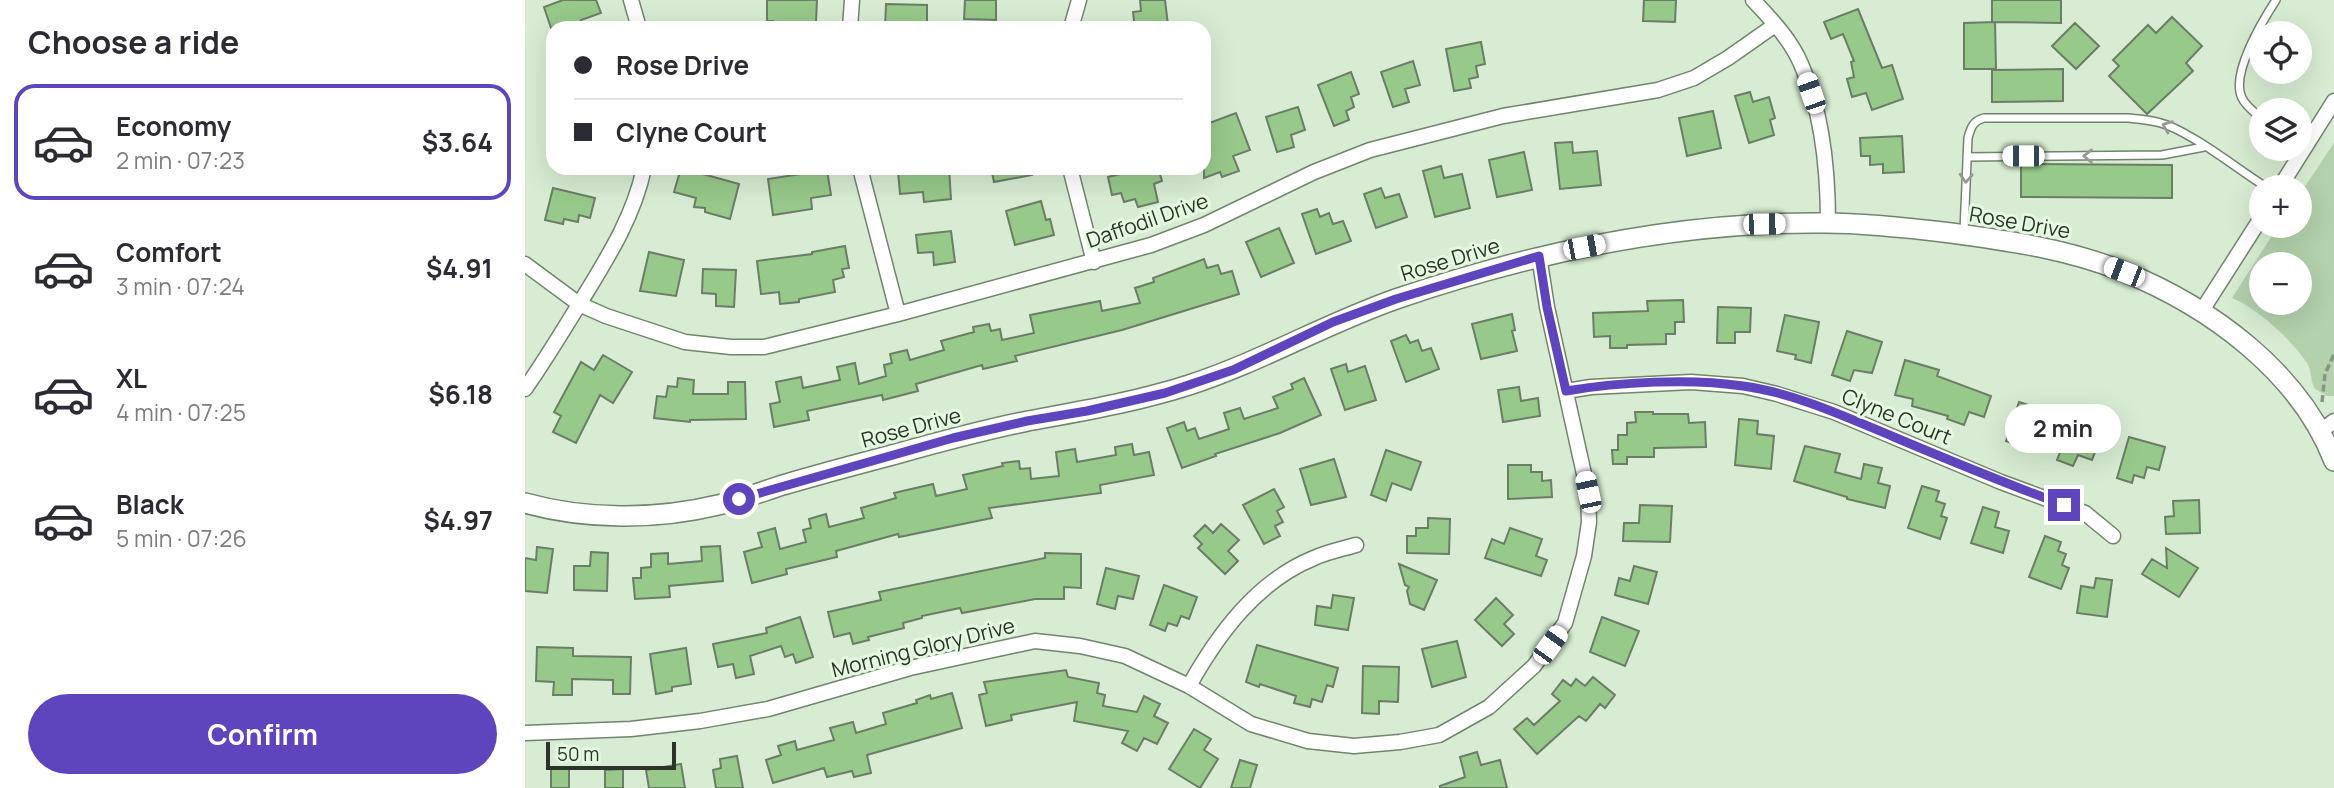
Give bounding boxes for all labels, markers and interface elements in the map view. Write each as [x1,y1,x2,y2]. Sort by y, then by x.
text: Choose a ride [28,20,239,64]
map controls [2249,21,2312,315]
button: locate [2249,21,2312,84]
text: Rose Drive [616,47,749,83]
car [1795,70,1828,116]
button: layers [2249,98,2312,161]
text: Economy [116,108,231,144]
icon: car [32,111,95,174]
text: Clyne Court [616,114,767,150]
one-way arrow [2161,120,2173,134]
text: $3.64 [422,124,493,160]
text: 2 min · 07:23 [116,144,245,176]
car [2003,146,2045,167]
one-way arrow [2082,148,2093,164]
one-way arrow [1959,173,1974,184]
button: + [2249,175,2312,238]
street label: Daffodil Drive [1082,186,1212,254]
street label: Rose Drive [1967,199,2073,245]
car [1743,213,1786,235]
street label: Rose Drive [1397,231,1503,287]
car [1562,233,1607,261]
text: Comfort [116,234,222,270]
icon: car [32,237,95,300]
text: $4.91 [426,250,493,286]
button: − [2249,252,2312,315]
car [2101,255,2148,289]
text: 3 min · 07:24 [116,270,245,302]
text: XL [116,360,147,396]
icon: car [32,363,95,426]
text: $6.18 [428,376,493,412]
street label: Clyne Court [1838,381,1956,451]
text: 4 min · 07:25 [116,396,246,428]
street label: Rose Drive [858,400,964,454]
callout: 2 min [2006,404,2122,452]
text: 2 min [2033,412,2093,444]
car [1574,469,1603,515]
route start [723,483,755,515]
text: Black [116,486,184,522]
icon: car [32,489,95,552]
route end [2048,489,2080,521]
text: $4.97 [424,502,493,538]
text: 5 min · 07:26 [116,522,247,554]
street label: Morning Glory Drive [828,611,1018,683]
car [1530,622,1571,668]
button: Confirm [28,694,497,774]
scale bar [546,739,675,771]
text: 50 m [557,741,599,767]

